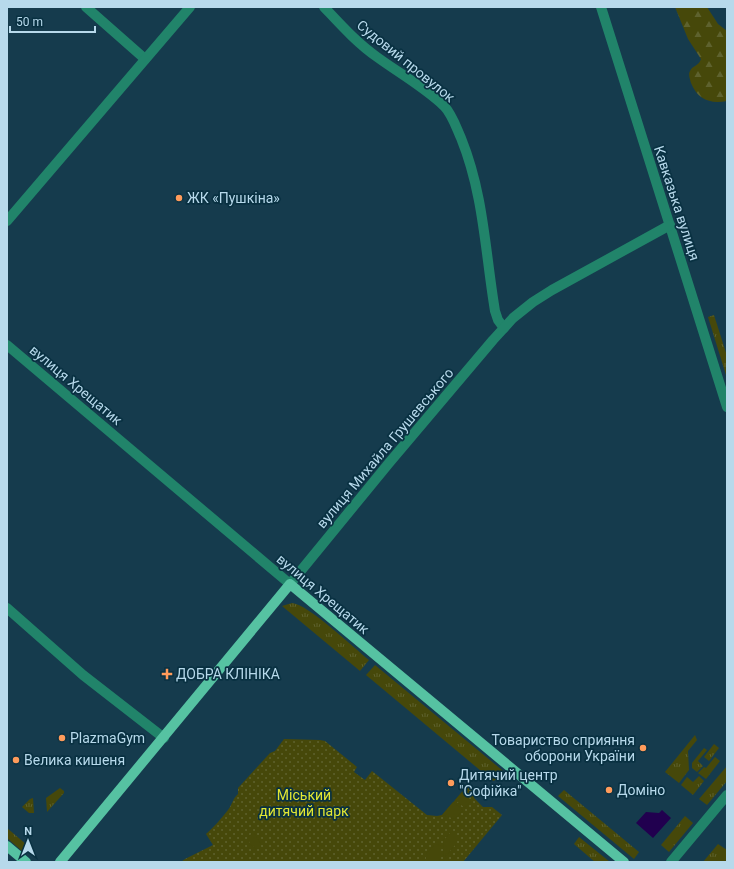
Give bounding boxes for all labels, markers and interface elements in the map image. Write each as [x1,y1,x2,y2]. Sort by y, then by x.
scale bar [10,8,95,34]
text: 50 m [16,15,43,29]
street label: Судовий провулок [354,17,458,106]
street label: Кавказька вулиця [651,144,703,262]
place label: ЖК «Пушкіна» [187,190,280,206]
marker: ЖК «Пушкіна» [174,193,184,203]
street label: вулиця Хрещатик [27,342,126,429]
street label: вулиця Михайла Грушевського [313,365,457,531]
street label: вулиця Хрещатик [274,551,373,638]
place label: ДОБРА КЛІНІКА [176,666,280,682]
marker: ДОБРА КЛІНІКА [161,668,173,680]
place label: PlazmaGym [70,730,145,746]
place label: Товариство сприяння оборони України [491,732,635,764]
marker: PlazmaGym [57,733,67,743]
marker: Товариство сприяння оборони України [638,743,648,753]
place label: Велика кишеня [24,752,125,768]
marker: Велика кишеня [11,755,21,765]
place label: Дитячий центр "Софійка" [459,767,558,799]
marker: Дитячий центр "Софійка" [446,778,456,788]
place label: Доміно [617,782,665,798]
marker: Доміно [604,785,614,795]
park label: Міський дитячий парк [259,787,349,819]
north arrow [8,821,48,861]
text: N [24,825,32,838]

